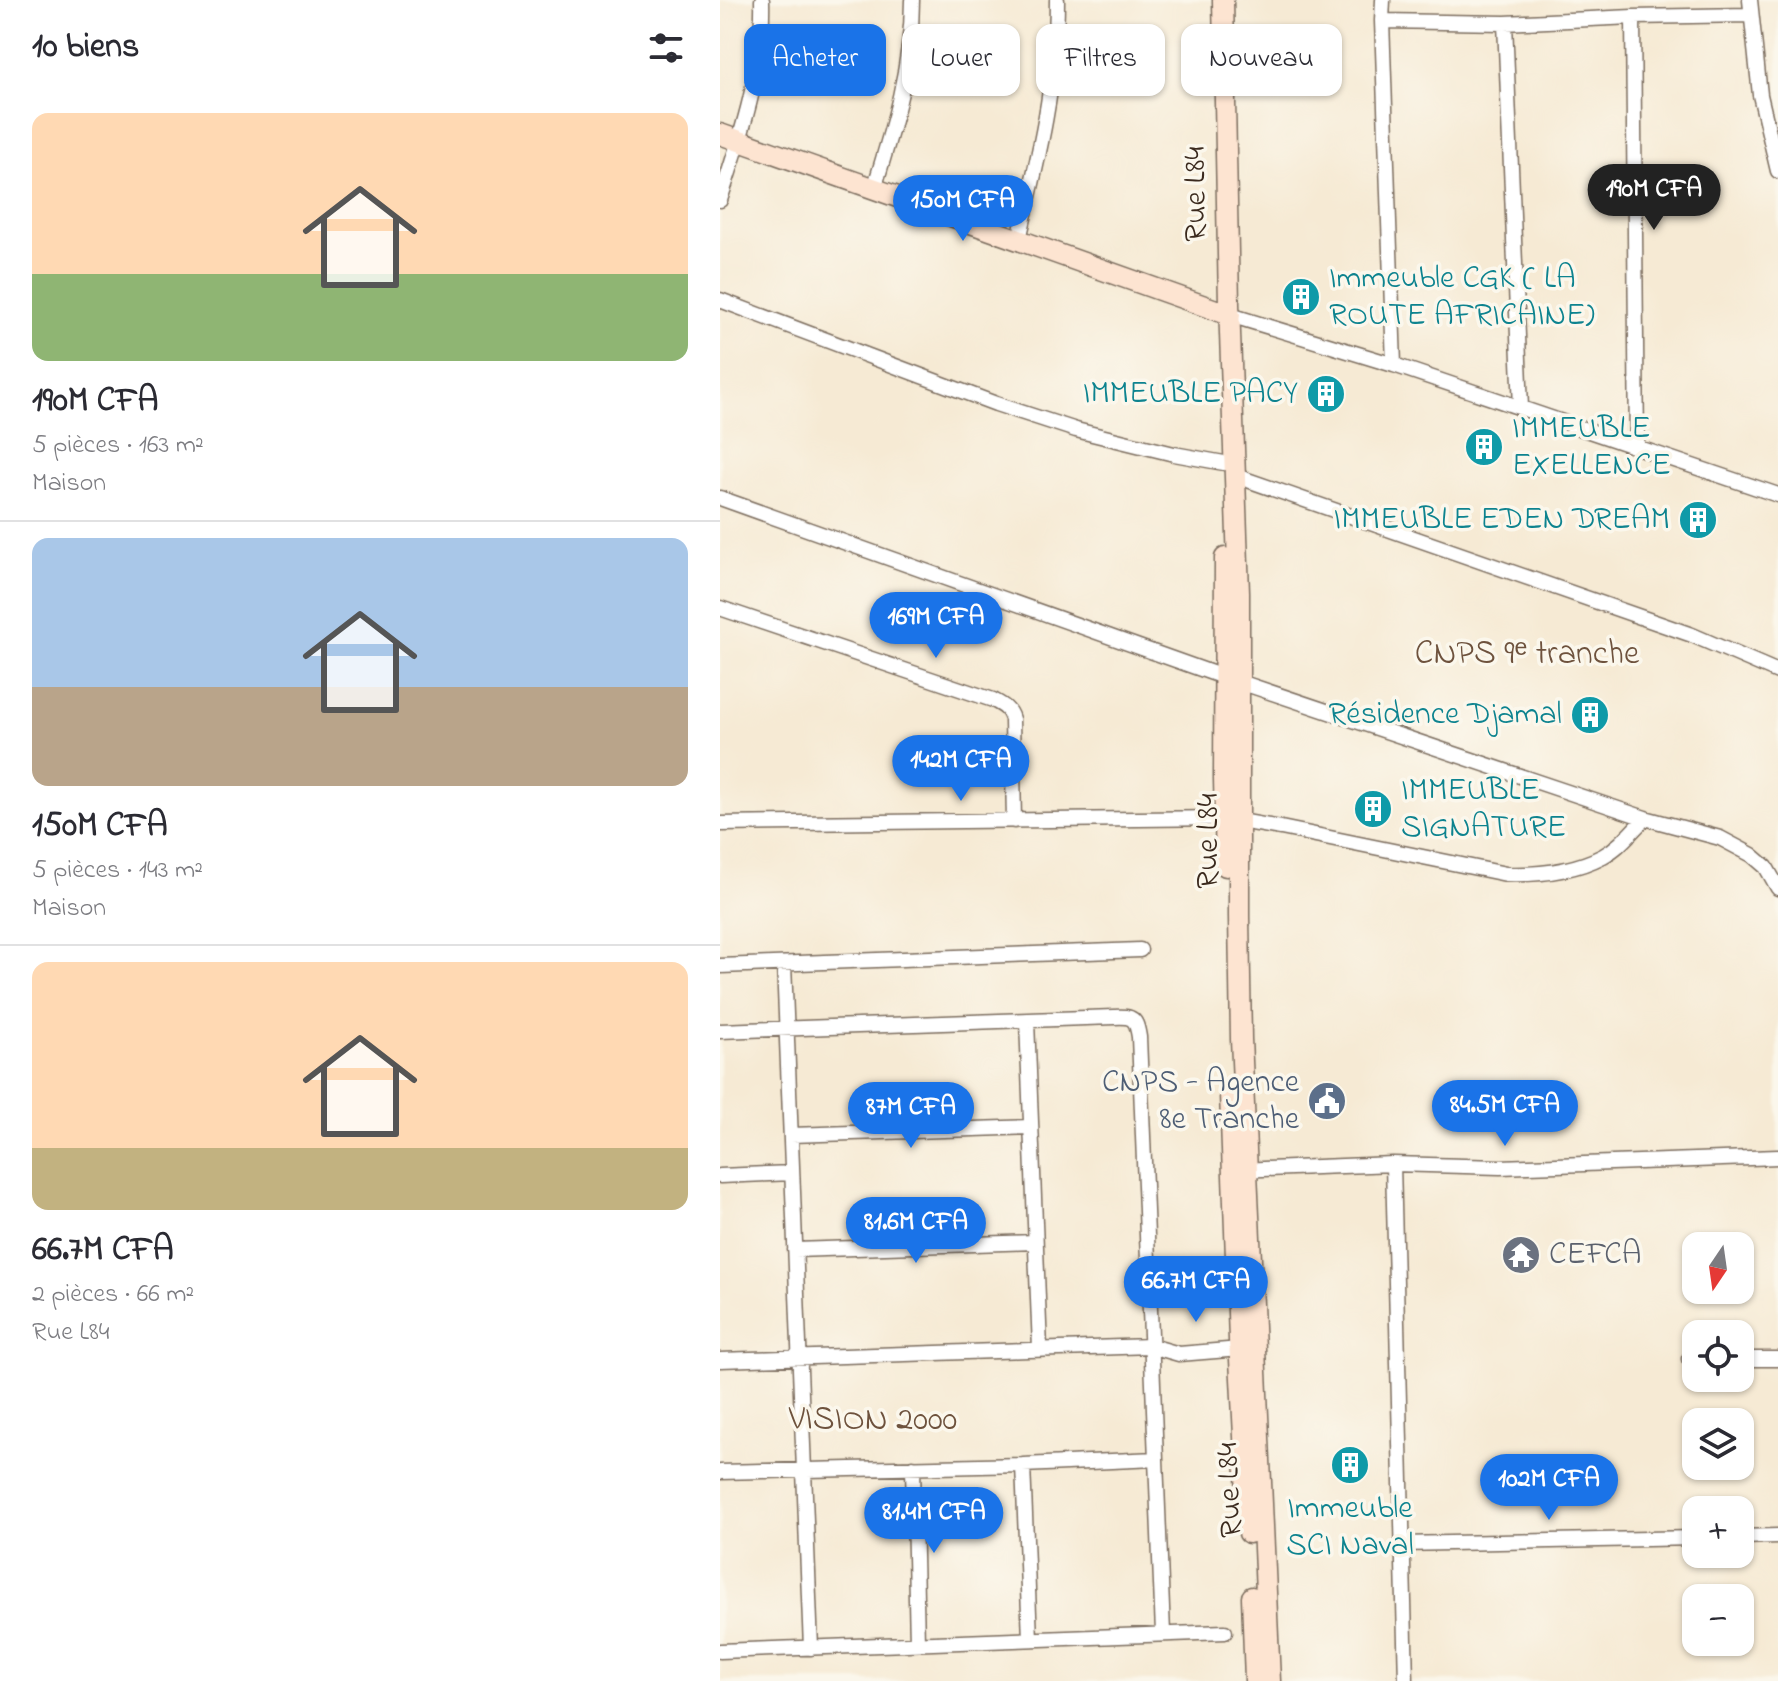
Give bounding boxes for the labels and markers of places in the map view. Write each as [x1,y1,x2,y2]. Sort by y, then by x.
pin: 190M CFA [1571,164,1737,232]
pin: 150M CFA [880,175,1046,243]
place label: Immeuble CGK ( LA ROUTE AFRICAINE) [1329,256,1595,340]
building icon: Immeuble CGK ( LA ROUTE AFRICAINE) [1280,276,1322,318]
place label: IMMEUBLE PACY [1083,371,1298,418]
building icon: IMMEUBLE PACY [1305,373,1347,415]
place label: IMMEUBLE EXELLENCE [1512,406,1671,490]
building icon: IMMEUBLE EXELLENCE [1463,426,1505,468]
place label: IMMEUBLE EDEN DREAM [1334,497,1670,544]
building icon: IMMEUBLE EDEN DREAM [1677,499,1719,541]
pin: 169M CFA [853,592,1019,660]
place label: Résidence Djamal [1329,692,1562,739]
building icon: Résidence Djamal [1569,694,1611,736]
pin: 142M CFA [878,735,1044,803]
place label: IMMEUBLE SIGNATURE [1401,768,1566,852]
building icon: IMMEUBLE SIGNATURE [1352,788,1394,830]
place label: CNPS - Agence 8e Tranche [1102,1060,1300,1144]
public building icon: CNPS - Agence 8e Tranche [1306,1080,1348,1122]
pin: 84.5M CFA [1413,1080,1597,1148]
pin: 87M CFA [837,1082,985,1150]
pin: 81.6M CFA [824,1197,1008,1265]
place label: CEFCA [1549,1232,1641,1279]
temple icon: CEFCA [1500,1234,1542,1276]
pin: 66.7M CFA [1104,1256,1288,1324]
building icon: Immeuble SCI Naval [1329,1444,1371,1486]
pin: 102M CFA [1466,1454,1632,1522]
place label: Immeuble SCI Naval [1286,1486,1414,1570]
pin: 81.4M CFA [842,1487,1026,1555]

